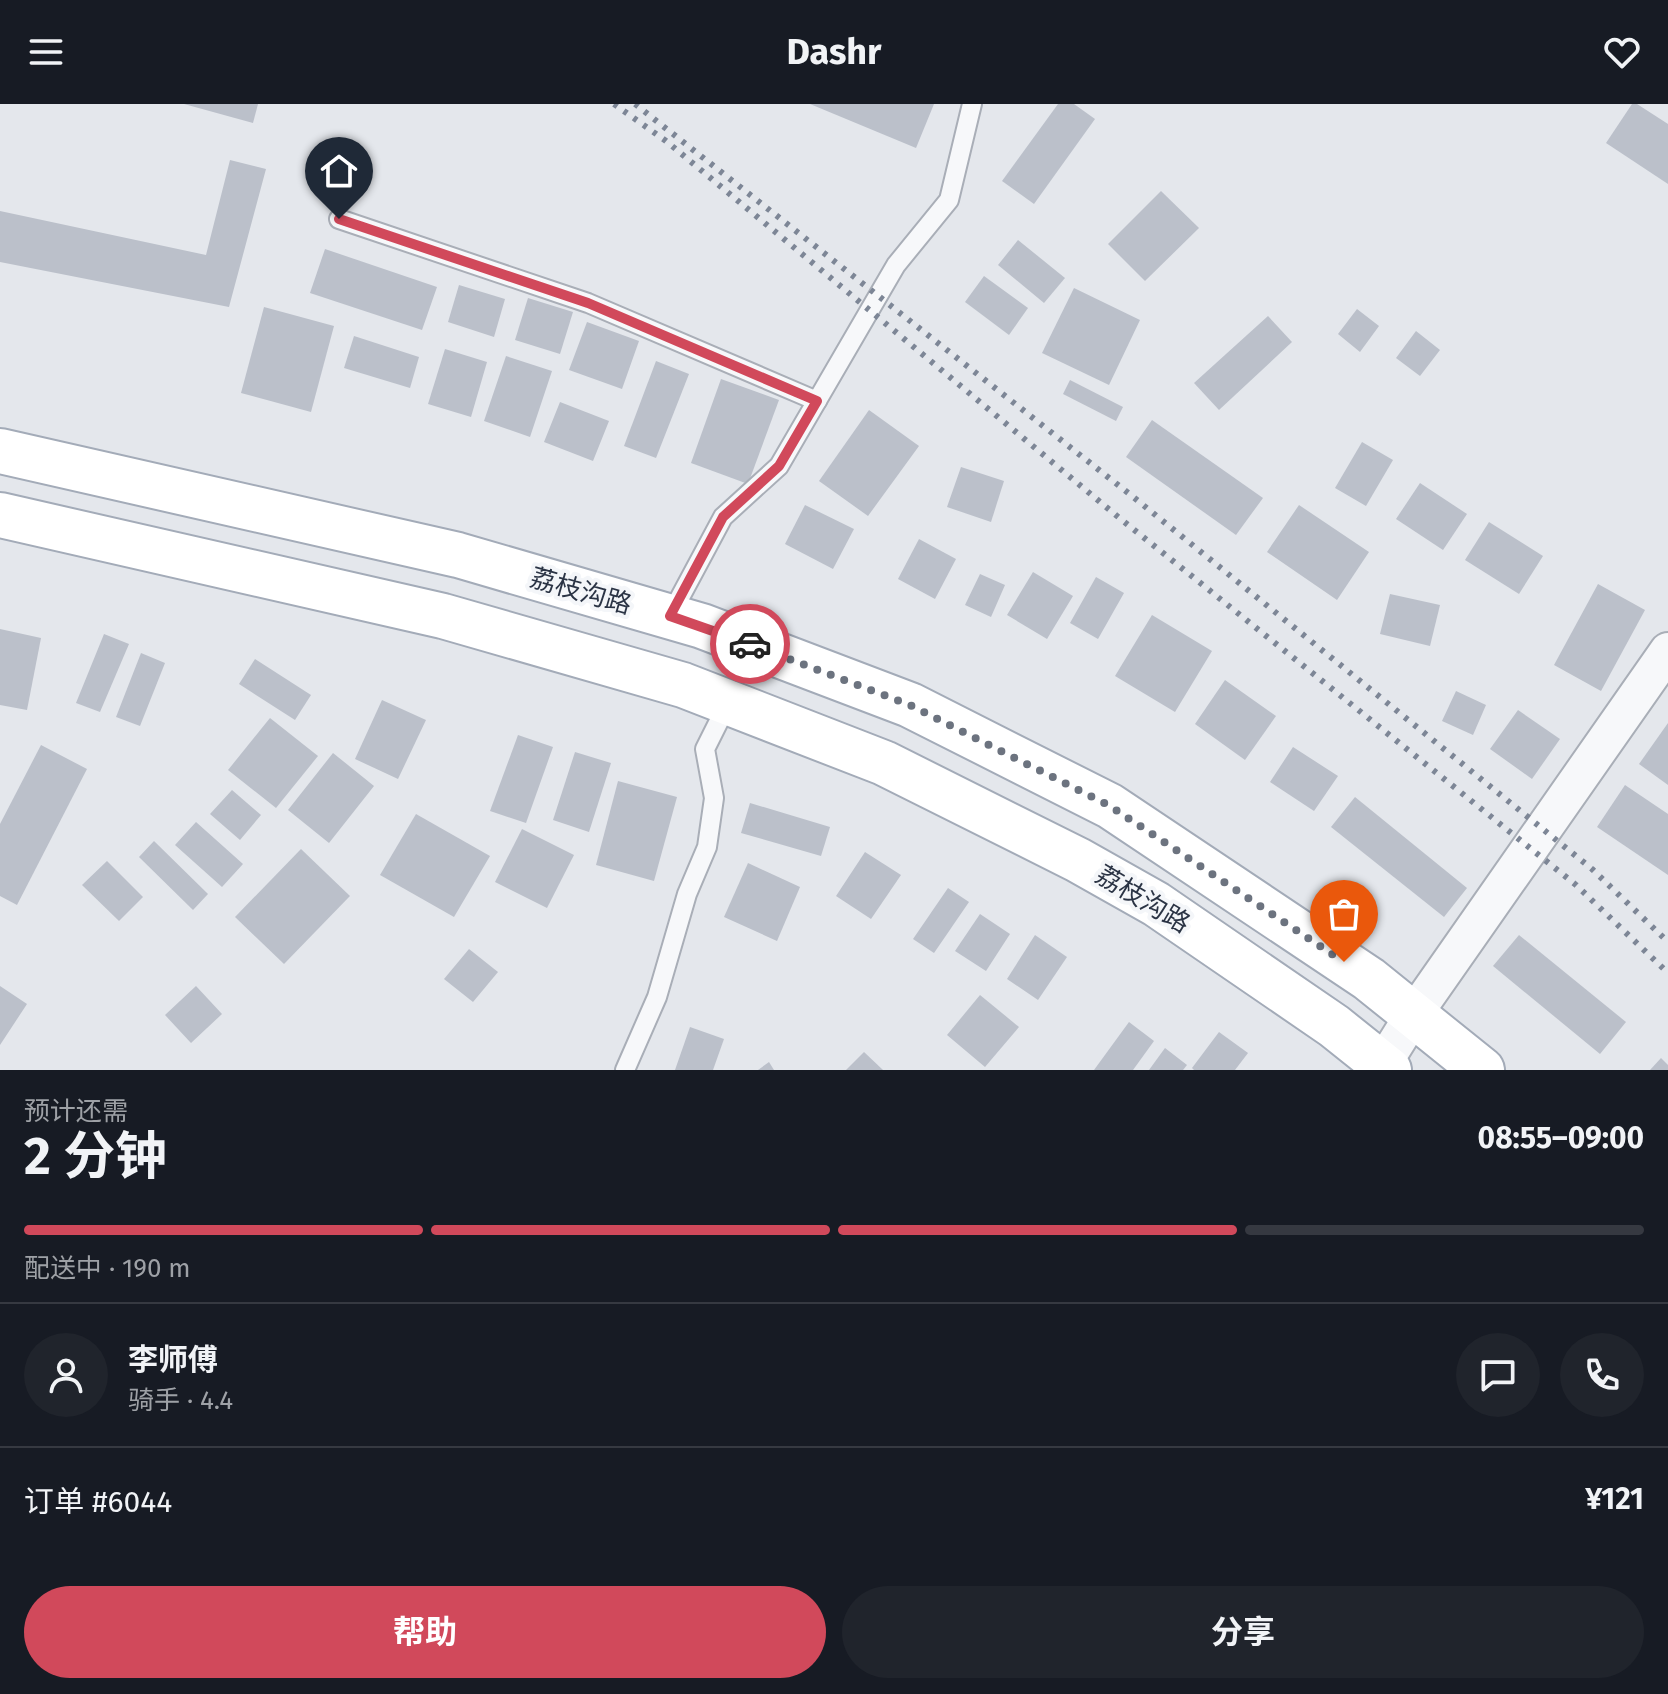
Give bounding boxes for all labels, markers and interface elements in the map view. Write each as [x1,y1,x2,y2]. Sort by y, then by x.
icon: menu [24,30,68,74]
text: Dashr [786,30,882,74]
icon: heart [1600,30,1644,74]
pin [305,137,373,219]
icon: home [317,149,361,193]
street label: 荔枝沟路 [527,562,635,621]
courier [710,604,790,684]
icon: car [728,622,772,666]
street label: 荔枝沟路 [1090,859,1195,940]
pin [1310,880,1378,962]
icon: bag [1322,892,1366,936]
text: 预计还需 [24,1096,128,1127]
text: 08:55–09:00 [1478,1120,1644,1156]
text: 2 分钟 [24,1125,167,1188]
text: 配送中 · 190 m [24,1253,191,1284]
button: person [24,1333,108,1417]
button: chat [1456,1333,1540,1417]
button: phone [1560,1333,1644,1417]
text: 李师傅 [128,1342,218,1378]
text: 骑手 · 4.4 [128,1385,233,1416]
text: ¥121 [1585,1481,1644,1517]
text: 订单 #6044 [24,1484,172,1520]
button: 帮助 [24,1586,826,1678]
button: 分享 [842,1586,1644,1678]

